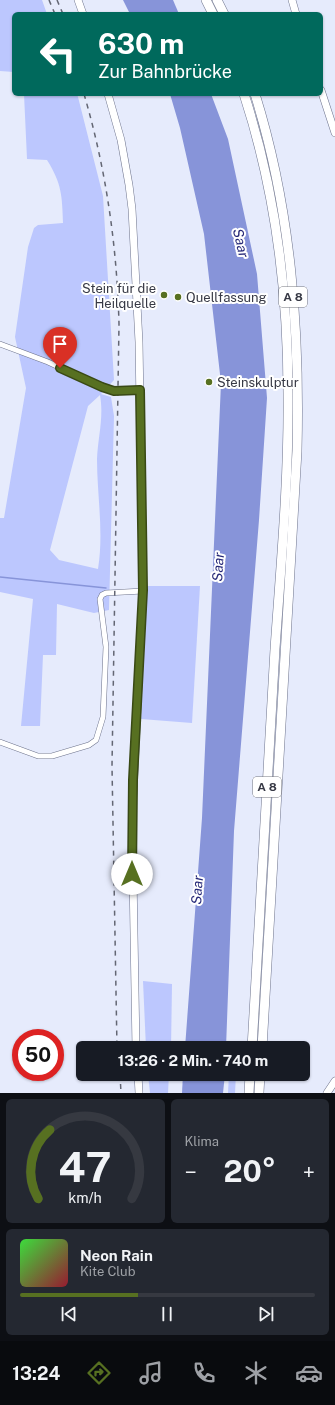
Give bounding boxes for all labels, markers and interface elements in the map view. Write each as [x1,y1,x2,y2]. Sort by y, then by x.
text: 630 m [98,27,184,60]
icon: left [32,28,84,80]
text: Zur Bahnbrücke [98,61,232,82]
water label: Saar [230,227,252,260]
place label: Stein für die Heilquelle [82,281,156,311]
road number: A 8 [279,287,307,307]
marker: Stein für die Heilquelle [159,290,169,300]
place label: Quellfassung [186,290,267,305]
marker: Quellfassung [173,292,183,302]
pin [43,327,77,368]
icon: arrive [49,333,71,355]
place label: Steinskulptur [217,375,299,390]
marker: Steinskulptur [204,377,214,387]
water label: Saar [209,551,227,582]
road number: A 8 [253,777,281,797]
position arrow [111,853,153,895]
water label: Saar [188,874,206,905]
speed limit sign: 50 [12,1029,64,1081]
text: 13:26 · 2 Min. · 740 m [118,1052,268,1069]
text: Klima [185,1134,219,1149]
text: 47 [59,1142,112,1191]
text: 20° [223,1153,276,1189]
text: − [185,1159,197,1185]
text: + [303,1159,315,1185]
text: km/h [68,1189,102,1206]
text: Neon Rain [80,1247,153,1264]
text: Kite Club [80,1264,135,1279]
icon: previous [58,1303,80,1325]
icon: pause [156,1303,178,1325]
icon: next [255,1303,277,1325]
icon: directions [85,1359,113,1387]
icon: music [137,1359,165,1387]
icon: phone [190,1359,218,1387]
icon: climate [242,1359,270,1387]
icon: car [295,1359,323,1387]
text: 13:24 [12,1363,60,1384]

